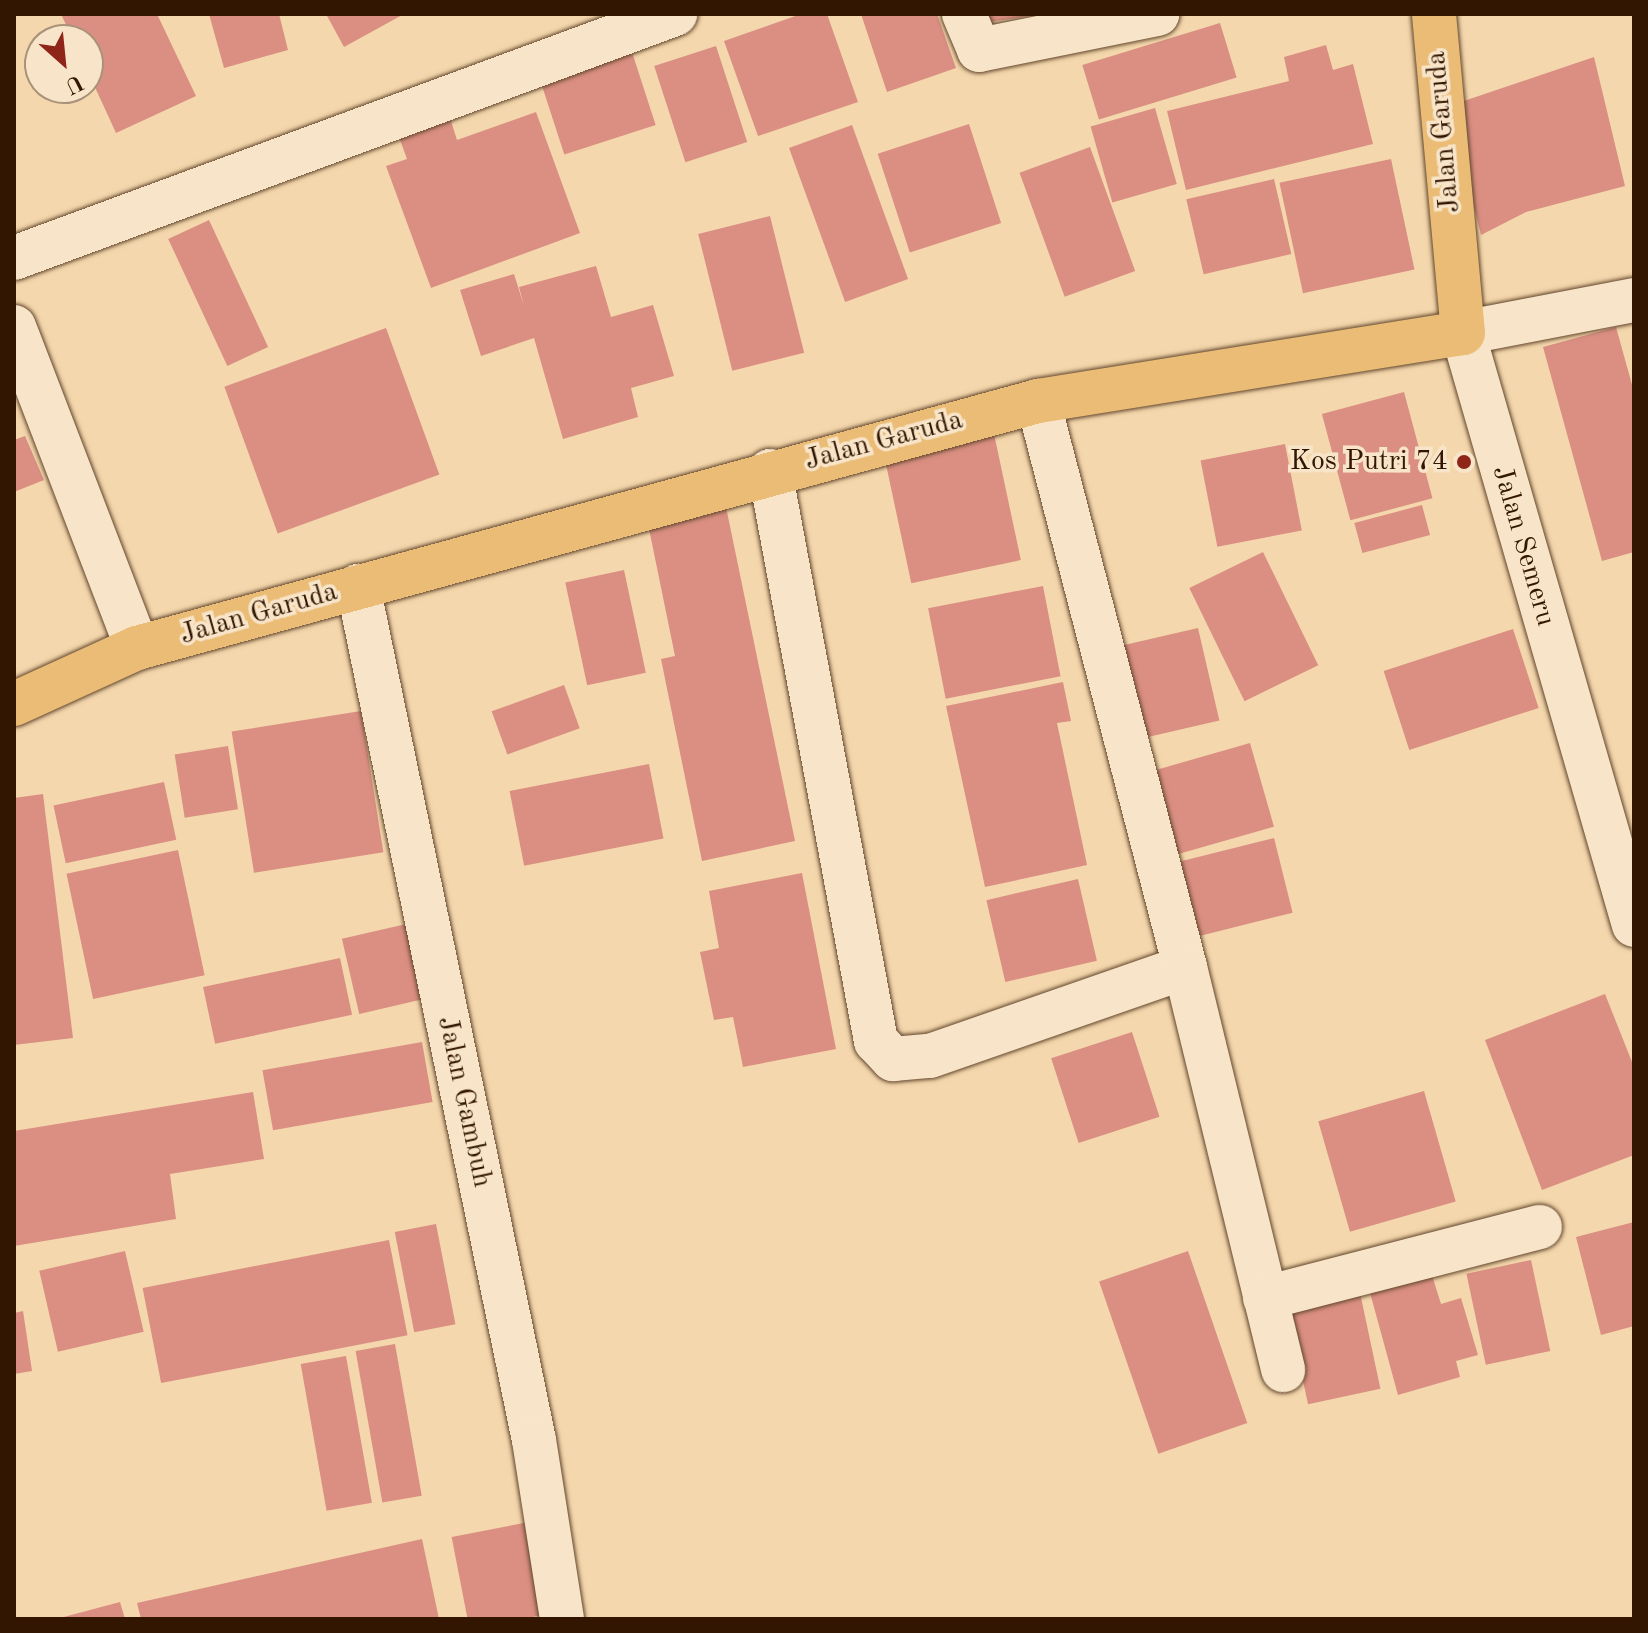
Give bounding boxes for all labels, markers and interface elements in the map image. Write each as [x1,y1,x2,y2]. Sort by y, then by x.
north arrow [24,24,104,104]
street label: Jalan Garuda [1420,50,1468,214]
text: U [61,70,87,97]
street label: Jalan Garuda [801,404,967,478]
place label: Kos Putri 74 [1290,445,1448,479]
marker: Kos Putri 74 [1455,453,1473,471]
street label: Jalan Semeru [1484,462,1562,630]
street label: Jalan Garuda [176,575,342,653]
street label: Jalan Gambuh [429,1013,499,1191]

